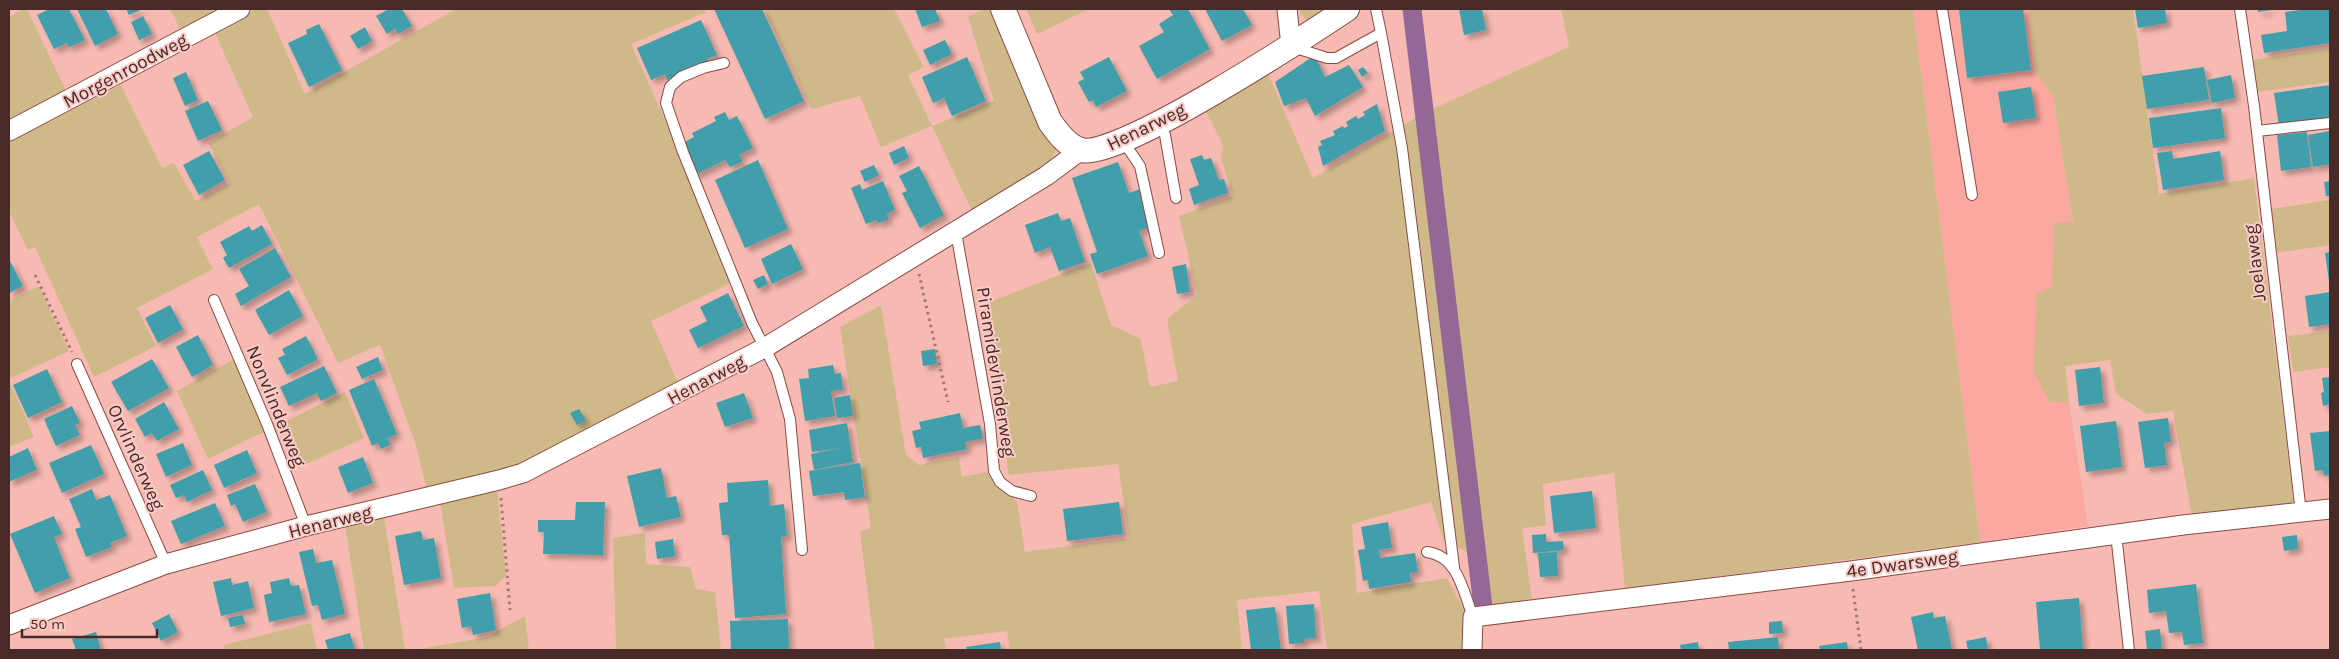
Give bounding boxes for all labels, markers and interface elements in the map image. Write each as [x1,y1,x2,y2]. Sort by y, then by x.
street label: Morgenroodweg [59,29,192,113]
street label: Henarweg [1103,98,1190,156]
street label: Joelaweg [2239,223,2271,303]
street label: Piramidevlinderweg [972,285,1020,459]
street label: Nonvlinderweg [242,342,311,471]
street label: Henarweg [664,350,750,410]
street label: Orvlinderweg [103,401,169,514]
street label: Henarweg [286,501,375,543]
street label: 4e Dwarsweg [1845,545,1960,583]
scale bar [22,606,158,638]
text: 50 m [30,615,65,633]

